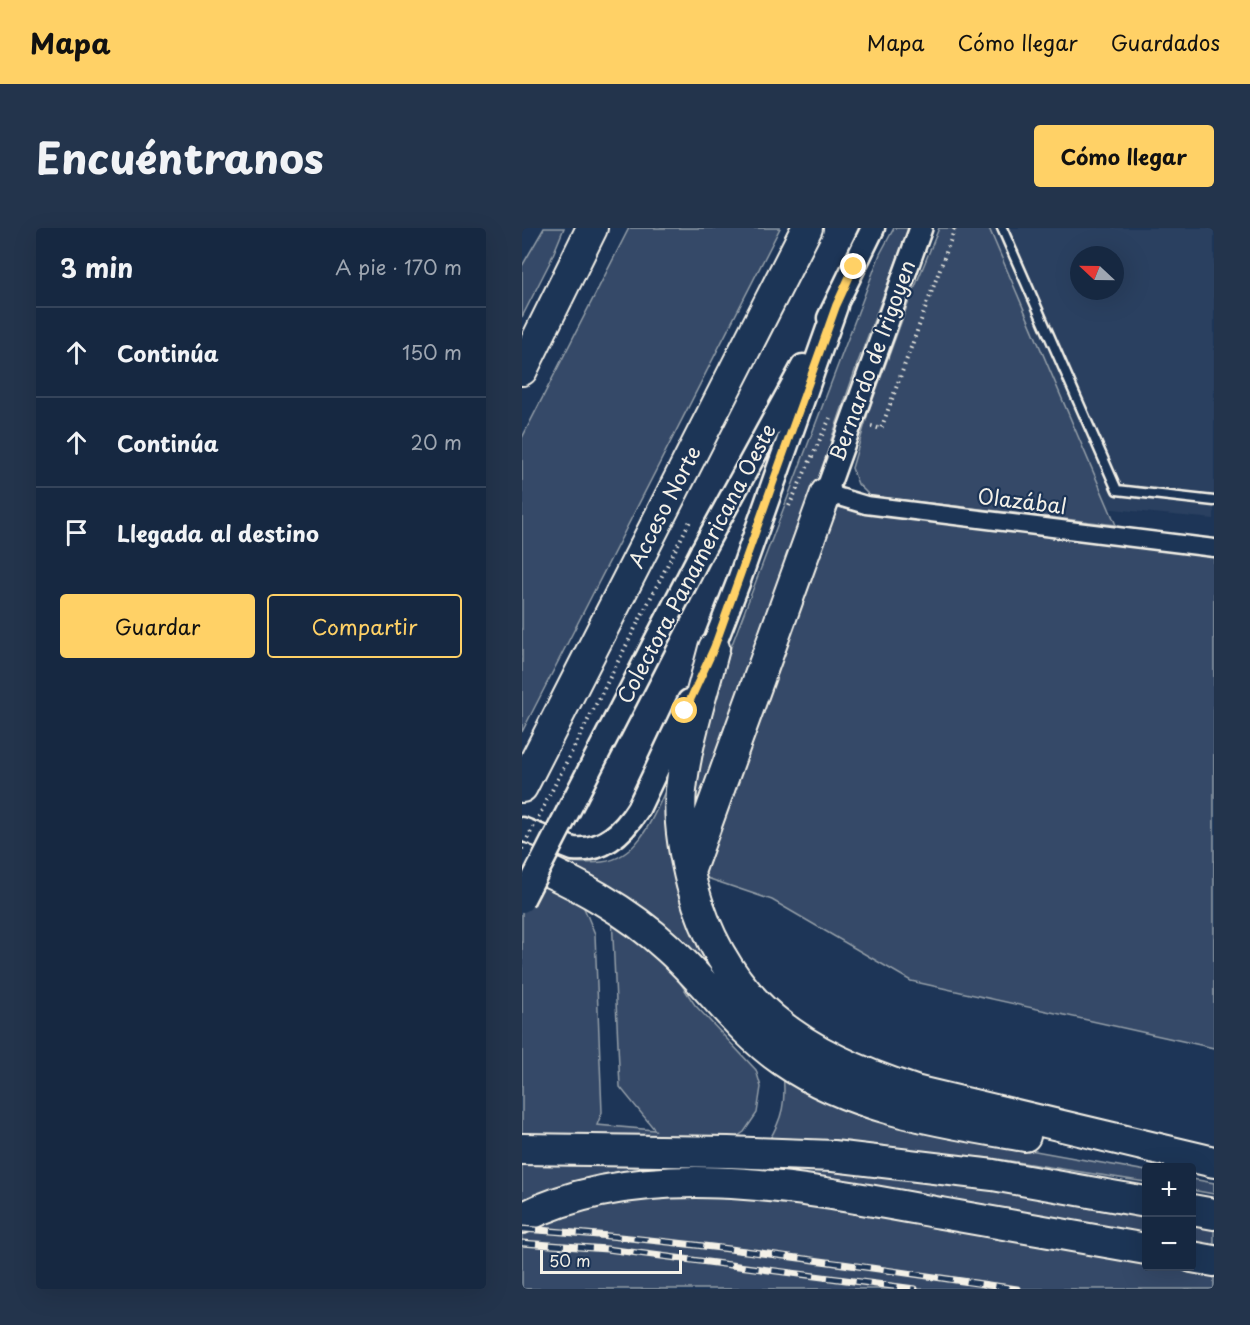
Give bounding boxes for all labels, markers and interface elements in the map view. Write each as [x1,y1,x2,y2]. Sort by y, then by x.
text: Mapa [30,21,111,64]
text: Mapa [867,26,925,58]
text: Cómo llegar [958,26,1078,58]
text: Guardados [1111,26,1220,58]
text: Encuéntranos [36,125,324,188]
button: Cómo llegar [1034,125,1214,187]
north arrow [1070,246,1124,300]
text: 3 min [60,248,133,287]
text: A pie · 170 m [335,252,462,282]
route end [840,253,866,279]
street label: Bernardo de Irigoyen [820,255,922,465]
icon: ahead [60,336,93,369]
text: Continúa [117,336,219,369]
text: 150 m [402,337,462,367]
street label: Colectora Panamericana Oeste [608,417,783,709]
icon: ahead [60,426,93,459]
text: Continúa [117,426,219,459]
text: 20 m [410,427,462,457]
street label: Acceso Norte [619,439,708,573]
street label: Olazábal [976,479,1069,521]
icon: arrive [60,516,93,549]
text: Llegada al destino [117,516,319,549]
button: Guardar [60,594,255,658]
button: Compartir [267,594,462,658]
route start [671,697,697,723]
map controls [1142,1163,1196,1271]
button: + [1142,1163,1196,1217]
button: − [1142,1217,1196,1271]
scale bar [540,1247,682,1274]
text: 50 m [549,1248,590,1272]

